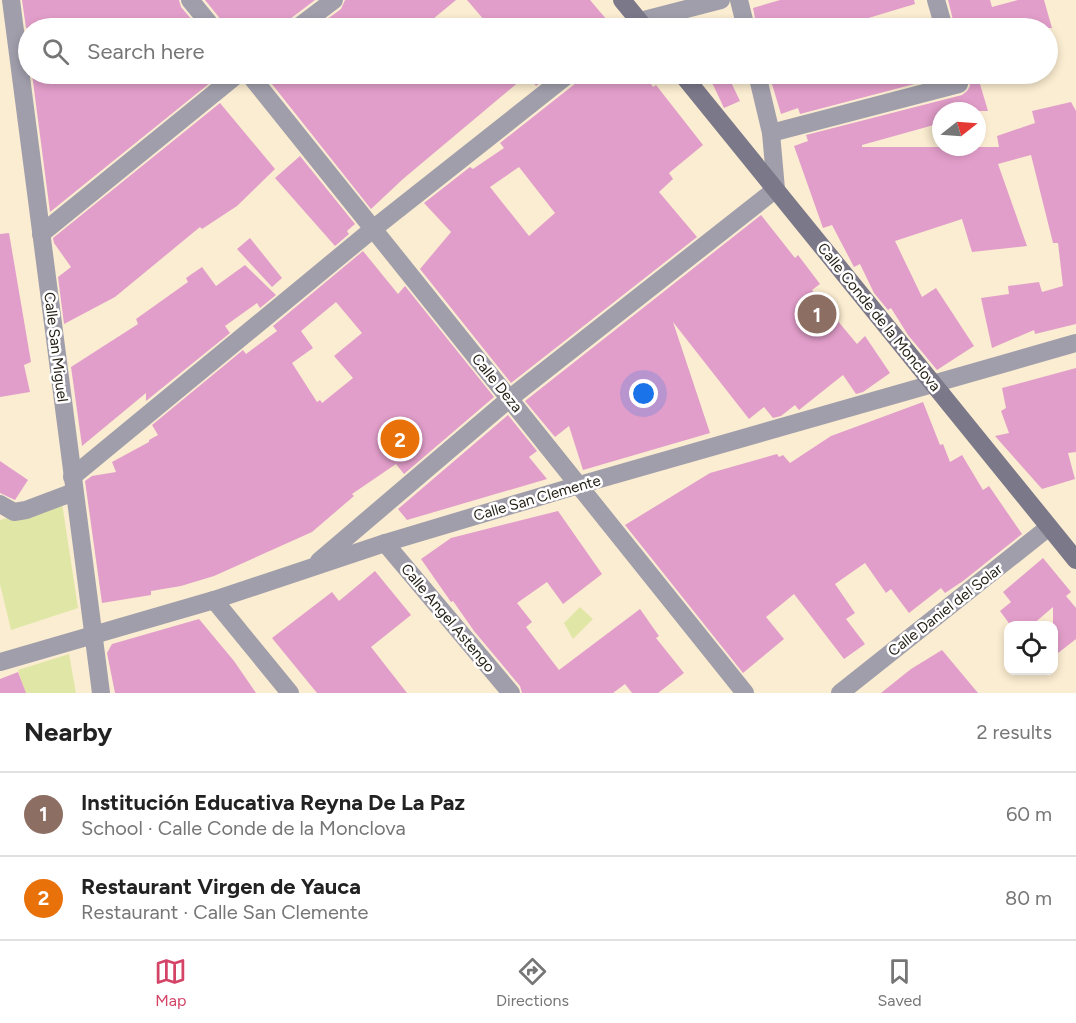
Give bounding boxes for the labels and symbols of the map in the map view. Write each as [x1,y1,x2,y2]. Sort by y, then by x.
north arrow [932,102,986,156]
street label: Calle Conde de la Monclova [814,239,944,395]
street label: Calle San Miguel [40,291,72,403]
pin: 1 [798,292,836,336]
street label: Calle Deza [468,350,526,416]
your location [629,379,658,408]
pin: 2 [380,416,420,462]
street label: Calle San Clemente [471,471,603,525]
street label: Calle Angel Astengo [397,560,499,676]
street label: Calle Daniel del Solar [884,560,1006,660]

